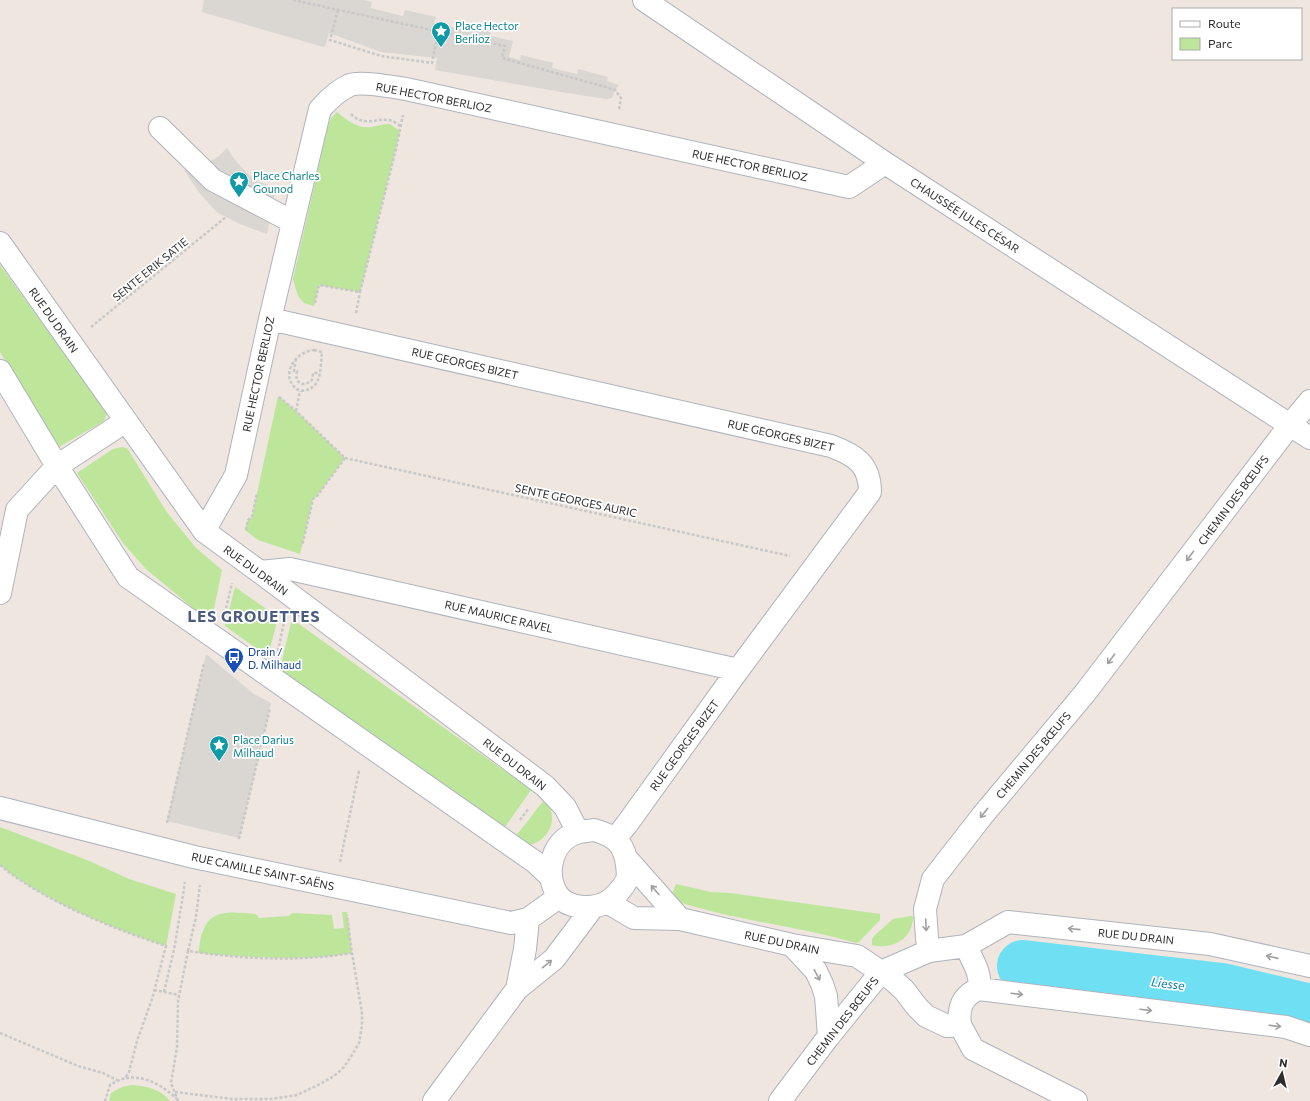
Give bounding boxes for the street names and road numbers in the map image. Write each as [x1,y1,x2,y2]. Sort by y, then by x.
street label: RUE HECTOR BERLIOZ [375,79,493,115]
street label: RUE HECTOR BERLIOZ [691,146,809,184]
street label: CHAUSSÉE JULES CÉSAR [908,174,1023,256]
street label: SENTE ERIK SATIE [110,235,190,303]
street label: RUE DU DRAIN [27,285,81,355]
street label: RUE HECTOR BERLIOZ [239,315,277,433]
street label: RUE GEORGES BIZET [410,344,520,382]
street label: RUE GEORGES BIZET [726,416,836,454]
street label: CHEMIN DES BŒUFS [1195,452,1271,548]
street label: SENTE GEORGES AURIC [514,481,638,519]
street label: RUE DU DRAIN [221,542,291,598]
street label: RUE MAURICE RAVEL [444,597,554,635]
street label: RUE GEORGES BIZET [647,697,721,793]
street label: CHEMIN DES BŒUFS [993,709,1073,801]
street label: RUE DU DRAIN [481,735,549,793]
street label: RUE CAMILLE SAINT-SAËNS [190,849,336,892]
street label: RUE DU DRAIN [1097,926,1175,946]
street label: RUE DU DRAIN [743,928,821,956]
street label: CHEMIN DES BŒUFS [803,974,881,1068]

